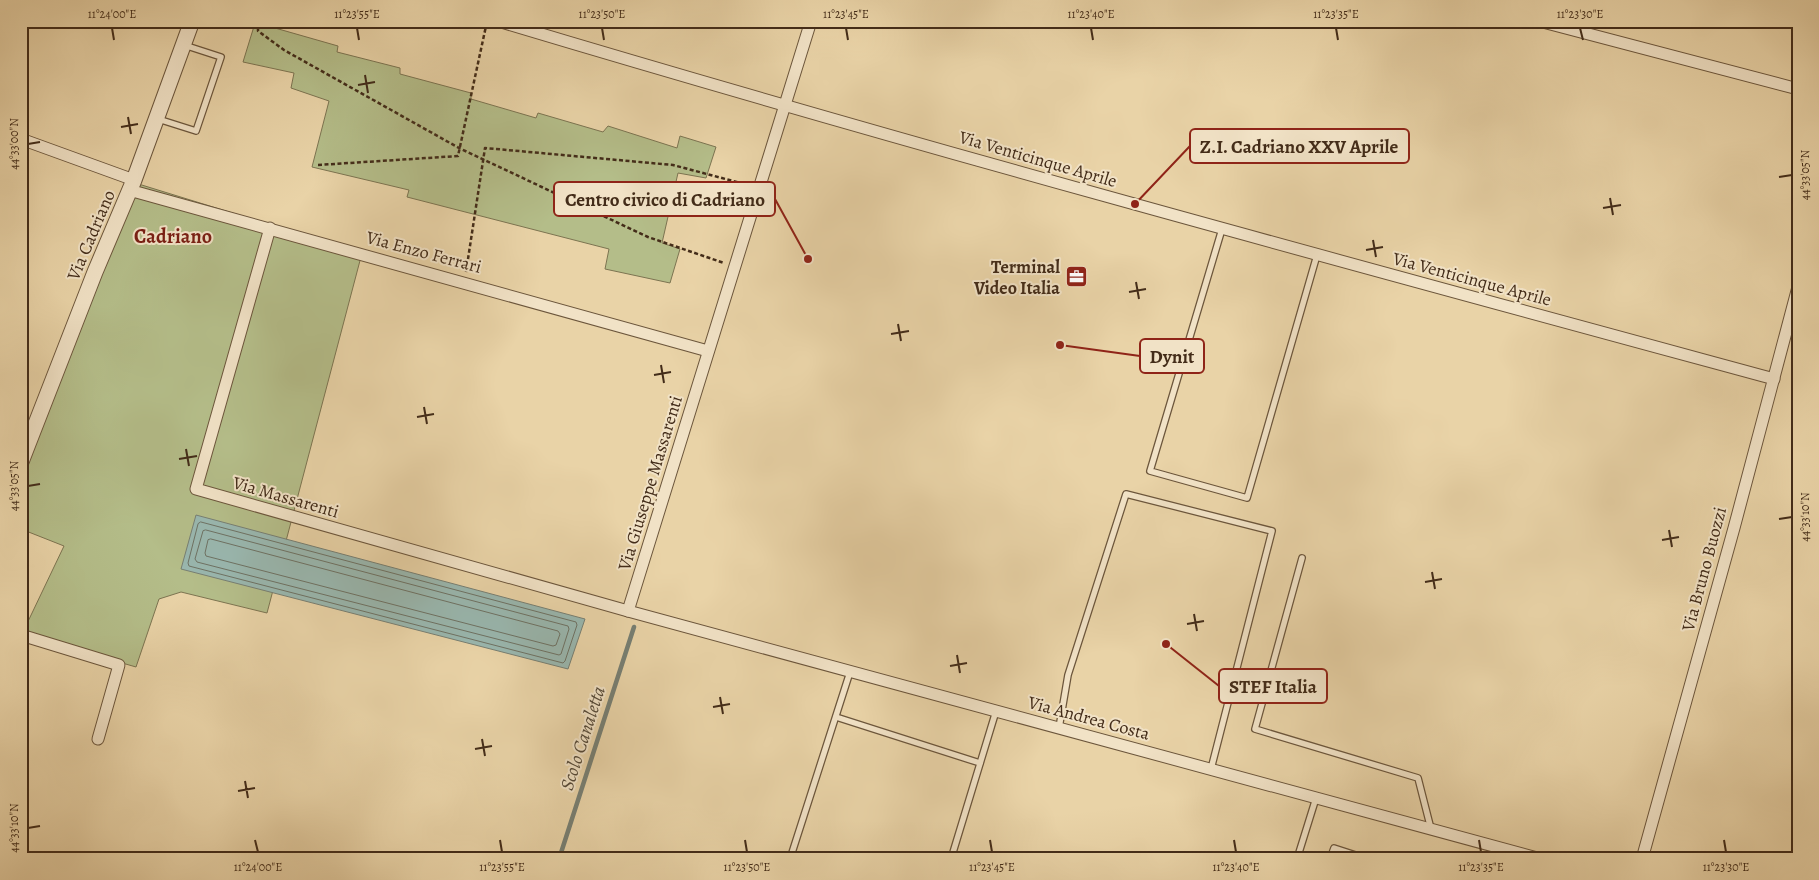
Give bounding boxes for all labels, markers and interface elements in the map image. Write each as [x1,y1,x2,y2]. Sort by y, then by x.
text: 11°24'00"E [88,6,136,22]
text: 11°23'55"E [334,6,380,22]
text: 11°23'50"E [579,6,625,22]
text: 11°23'45"E [823,6,869,22]
text: 11°23'40"E [1067,6,1115,22]
text: 11°23'35"E [1313,6,1359,22]
text: 11°23'30"E [1557,6,1603,22]
text: 44°33'00"N [6,118,22,170]
street label: Via Venticinque Aprile [955,125,1120,193]
callout: Z.I. Cadriano XXV Aprile [1190,129,1409,163]
text: Z.I. Cadriano XXV Aprile [1200,134,1398,160]
text: 44°33'05"N [1797,149,1813,200]
callout: Centro civico di Cadriano [554,182,775,216]
street label: Via Cadriano [61,186,121,285]
text: Centro civico di Cadriano [565,187,765,213]
district label: Cadriano [134,223,212,250]
street label: Via Enzo Ferrari [363,225,484,279]
street label: Via Venticinque Aprile [1389,246,1554,312]
place label: Terminal Video Italia [973,255,1060,300]
office icon: Terminal Video Italia [1064,265,1088,289]
callout: Dynit [1140,339,1204,373]
text: Dynit [1150,344,1195,370]
street label: Via Giuseppe Massarenti [612,393,688,574]
text: 44°33'05"N [6,460,22,511]
street label: Via Massarenti [229,470,342,524]
text: 44°33'10"N [1797,492,1813,542]
street label: Via Bruno Buozzi [1676,504,1732,635]
callout: STEF Italia [1219,669,1327,703]
text: STEF Italia [1229,674,1318,700]
water label: Scolo Canaletta [554,683,612,794]
street label: Via Andrea Costa [1024,690,1153,746]
text: 44°33'10"N [6,803,22,853]
text: 11°24'00"E [234,859,282,875]
text: 11°23'55"E [479,859,525,875]
text: 11°23'50"E [724,859,770,875]
text: 11°23'45"E [969,859,1015,875]
text: 11°23'40"E [1212,859,1260,875]
text: 11°23'35"E [1458,859,1504,875]
text: 11°23'30"E [1703,859,1749,875]

